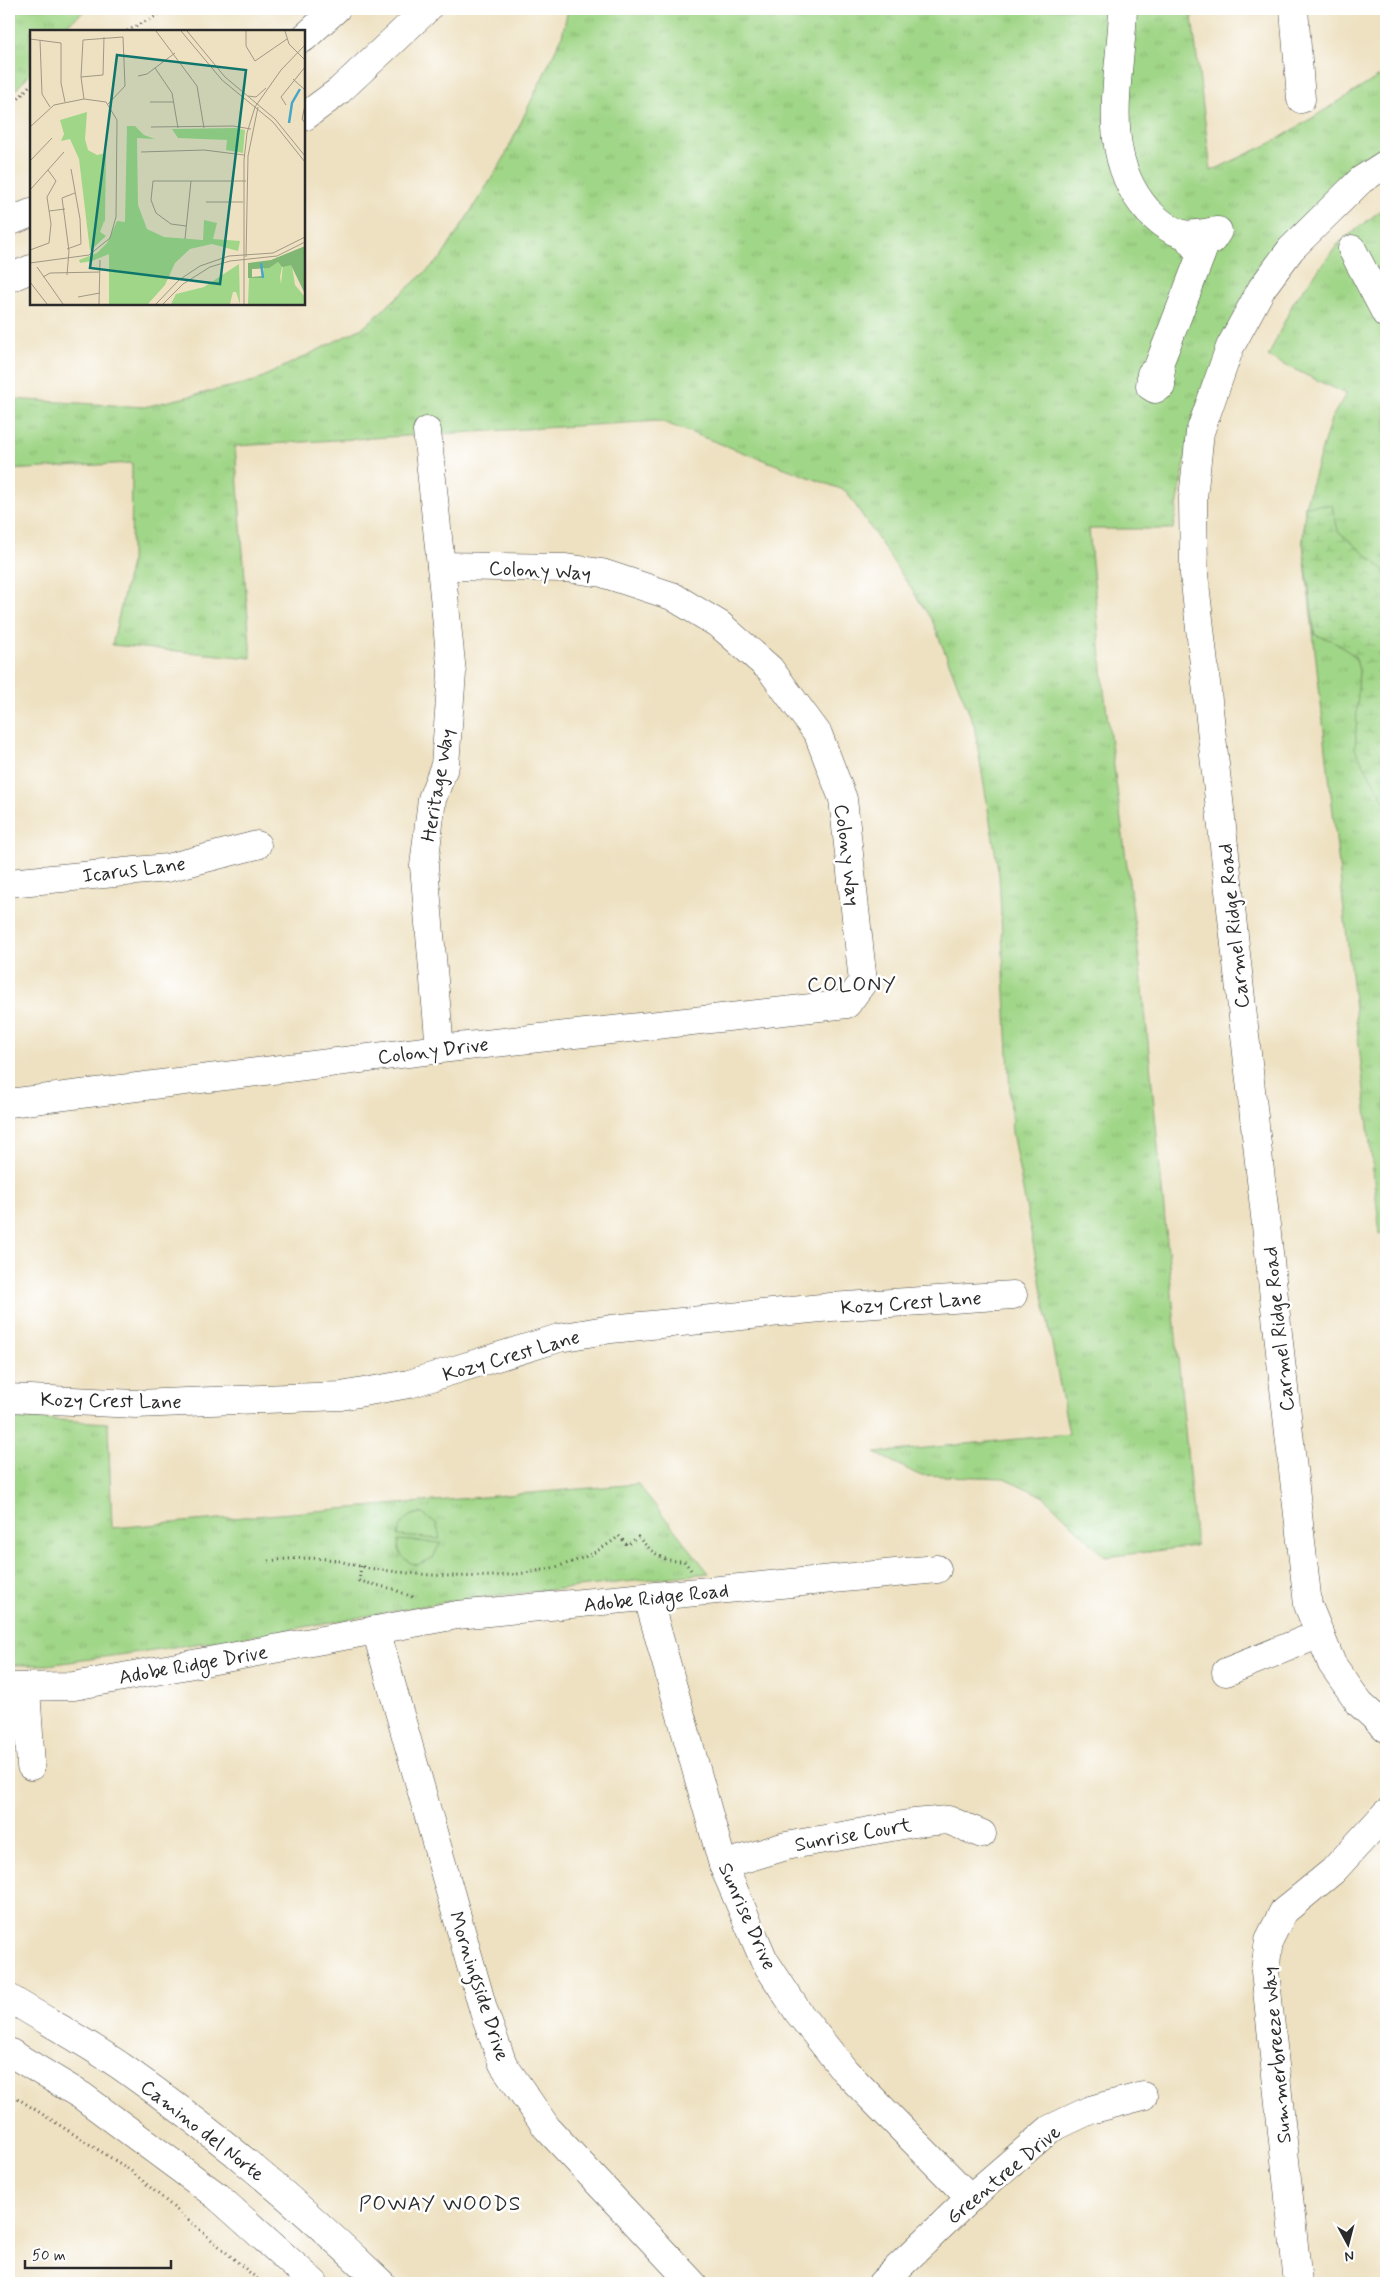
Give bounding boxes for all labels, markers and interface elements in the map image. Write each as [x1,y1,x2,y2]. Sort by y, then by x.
inset map [30,30,305,305]
street label: Colony Way [488,555,592,588]
street label: Heritage Way [415,727,462,844]
street label: Colony Way [827,803,866,908]
street label: Carmel Ridge Road [1212,842,1257,1010]
street label: Icarus Lane [81,851,187,890]
district label: COLONY [807,971,897,999]
street label: Colony Drive [376,1031,490,1072]
street label: Carmel Ridge Road [1257,1245,1302,1413]
street label: Kozy Crest Lane [840,1285,983,1322]
street label: Kozy Crest Lane [440,1324,583,1389]
street label: Kozy Crest Lane [40,1387,182,1416]
street label: Adobe Ridge Road [582,1577,730,1621]
street label: Adobe Ridge Drive [117,1639,270,1693]
street label: Sunrise Court [793,1812,914,1859]
street label: Sunrise Drive [711,1859,782,1974]
street label: Morningside Drive [440,1908,515,2065]
street label: Summerbreeze Way [1256,1965,1299,2145]
street label: Camino del Norte [134,2074,270,2188]
street label: Greentree Drive [941,2119,1067,2231]
district label: POWAY WOODS [359,2190,521,2218]
north arrow [1322,2220,1372,2270]
scale bar [25,2237,171,2269]
text: 50 m [32,2246,66,2266]
text: N [1344,2246,1355,2265]

